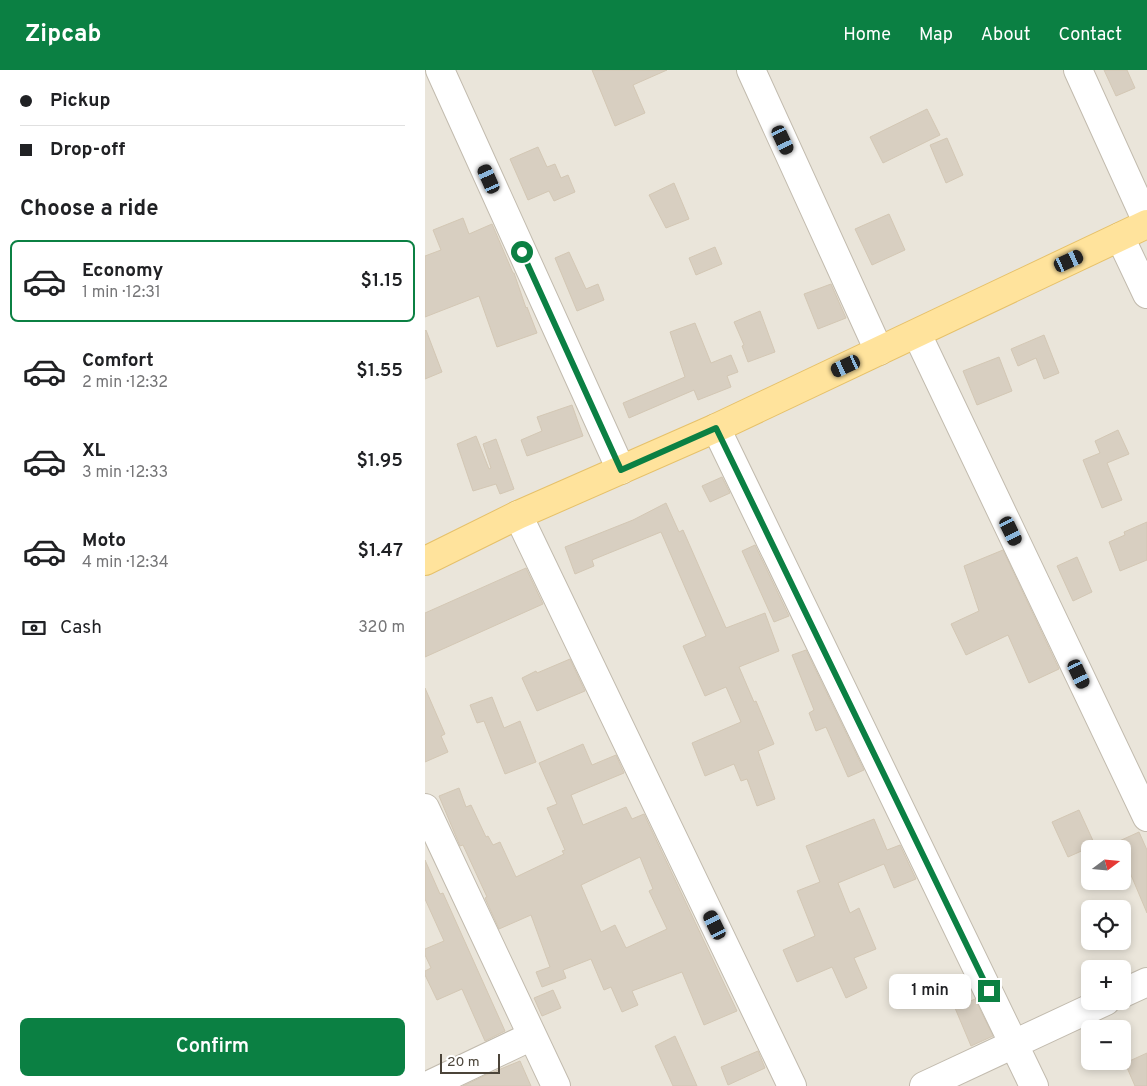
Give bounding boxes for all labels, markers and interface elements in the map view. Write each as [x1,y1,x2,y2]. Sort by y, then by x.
text: Zipcab [25,20,101,50]
text: Home [843,24,891,47]
text: Map [919,24,953,47]
text: About [981,24,1030,47]
text: Contact [1058,24,1122,47]
text: Pickup [50,89,110,113]
car [769,123,796,157]
text: Drop-off [50,138,125,162]
car [476,162,501,196]
text: Choose a ride [20,196,158,223]
route start [511,241,533,263]
car [1052,248,1085,274]
icon: car [22,259,67,304]
text: Economy [82,259,163,283]
text: $1.15 [361,269,403,293]
text: 1 min · 12:31 [82,283,161,303]
icon: car [22,349,67,394]
text: Comfort [82,349,154,373]
car [829,353,862,379]
text: $1.55 [356,359,403,383]
text: 2 min · 12:32 [82,373,168,393]
icon: car [22,439,67,484]
text: XL [82,439,105,463]
text: $1.95 [356,449,403,473]
text: 3 min · 12:33 [82,463,168,483]
car [997,514,1024,548]
icon: car [22,529,67,574]
text: Moto [82,529,126,553]
text: $1.47 [358,539,403,563]
text: 4 min · 12:34 [82,553,169,573]
icon: cash [20,614,48,642]
text: Cash [60,616,102,640]
text: 320 m [358,618,405,638]
car [1065,657,1092,691]
north arrow [1081,840,1131,890]
map controls [1081,840,1131,1070]
button: locate [1081,900,1131,950]
car [701,908,728,942]
button: + [1081,960,1131,1010]
callout: 1 min [889,974,971,1008]
route end [978,980,1000,1002]
text: 1 min [911,981,949,1001]
button: Confirm [20,1018,405,1076]
button: − [1081,1020,1131,1070]
scale bar [440,1051,500,1074]
text: 20 m [447,1054,480,1071]

